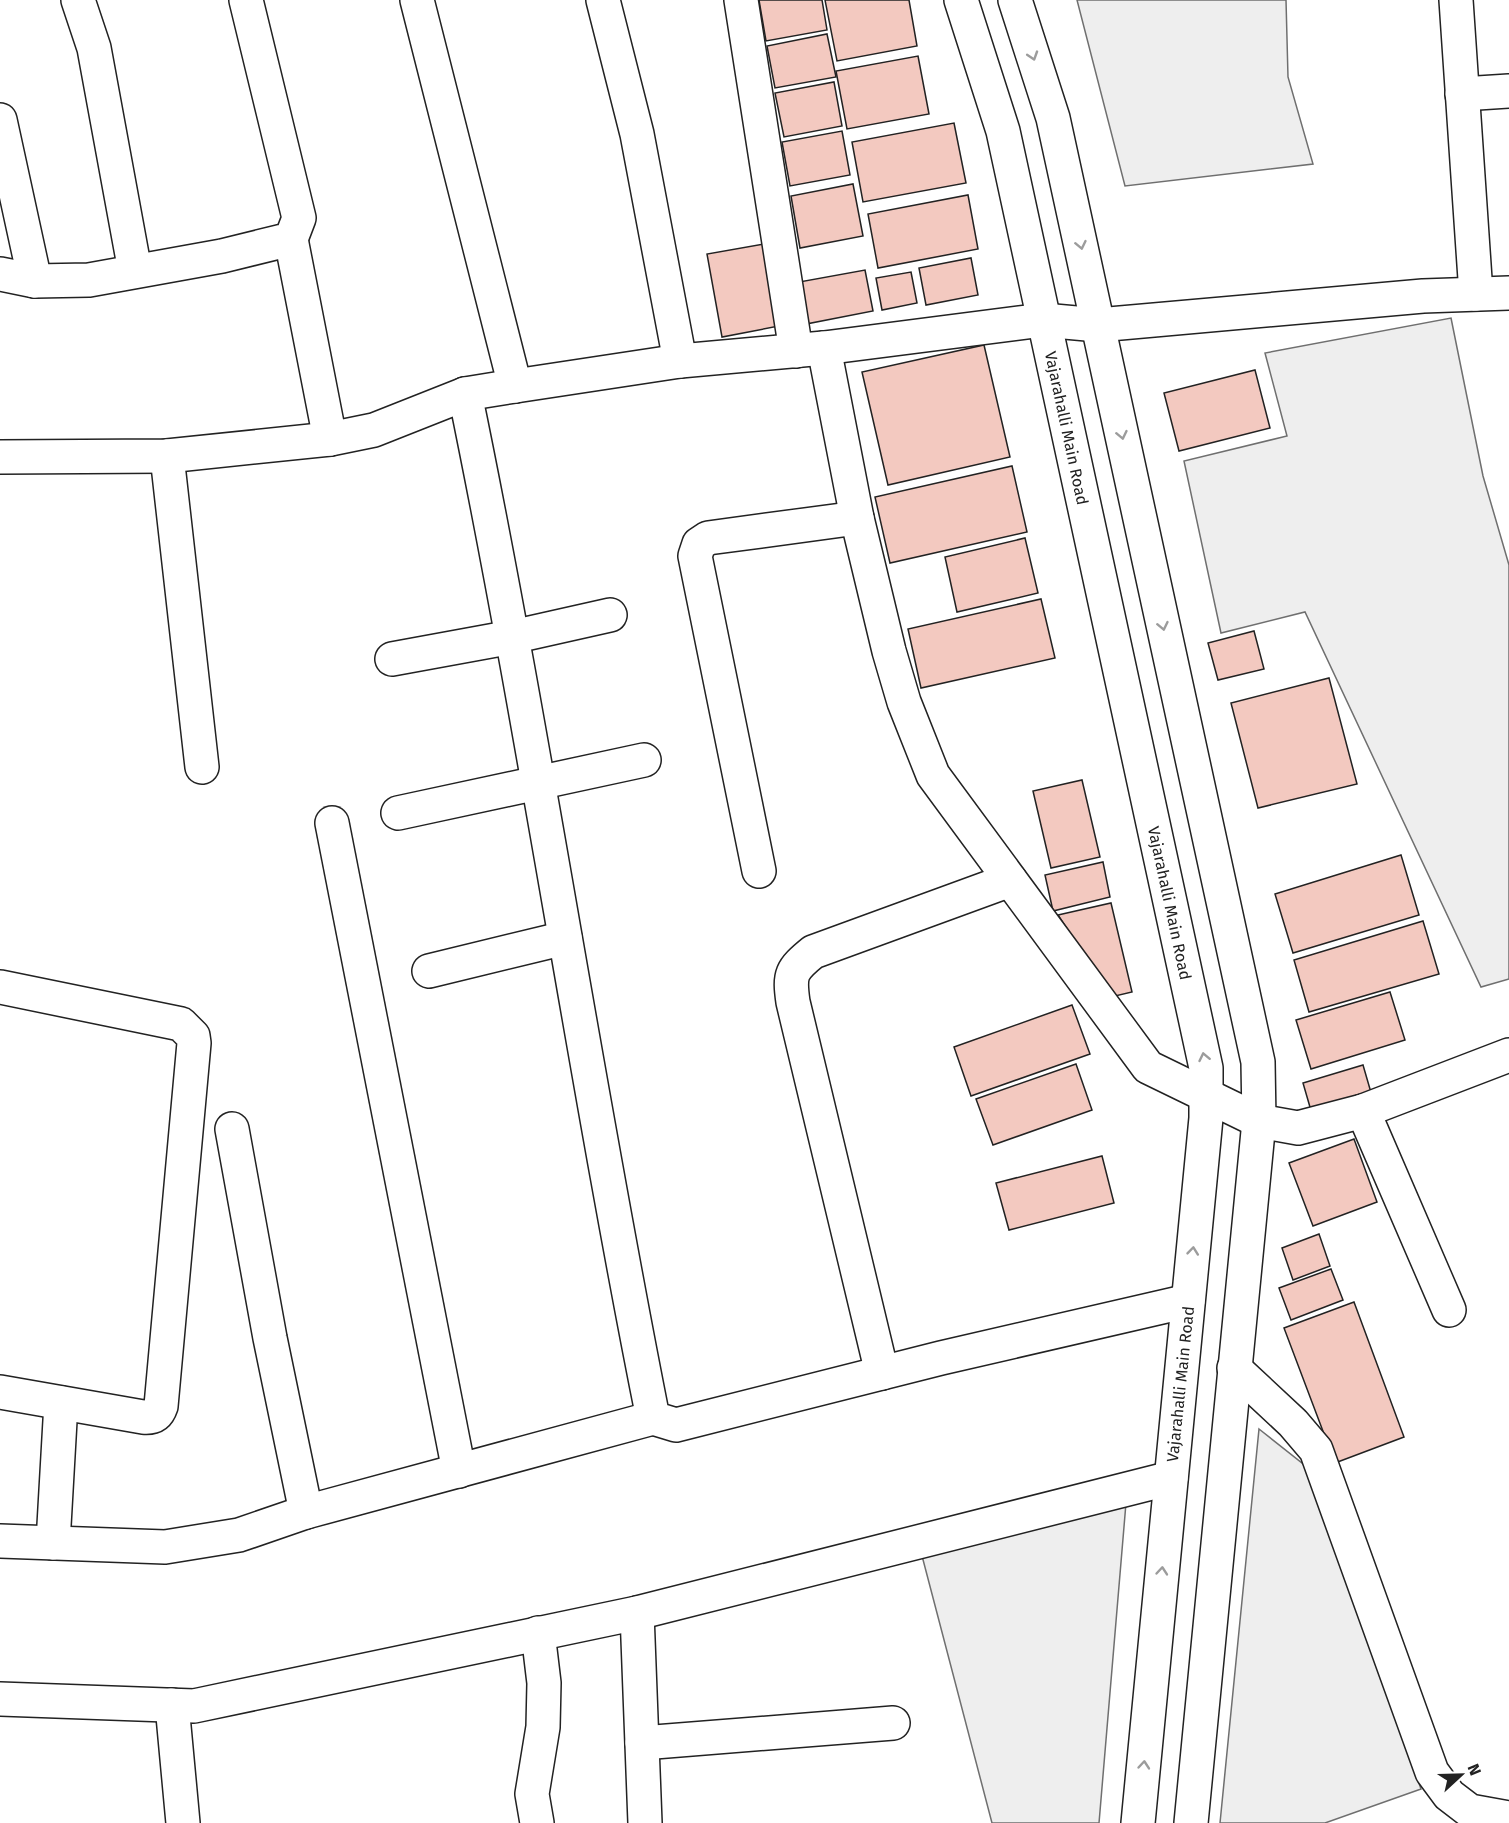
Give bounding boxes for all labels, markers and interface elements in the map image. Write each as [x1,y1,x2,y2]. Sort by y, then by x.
one-way arrow [1026,50,1038,61]
one-way arrow [1073,239,1086,249]
street label: Vajarahalli Main Road [1041,350,1092,507]
one-way arrow [1115,430,1128,440]
one-way arrow [1156,621,1169,631]
street label: Vajarahalli Main Road [1144,825,1195,982]
one-way arrow [1198,1052,1211,1062]
one-way arrow [1186,1247,1199,1256]
street label: Vajarahalli Main Road [1163,1305,1198,1463]
one-way arrow [1155,1566,1168,1575]
north arrow [1431,1745,1491,1805]
one-way arrow [1137,1760,1150,1769]
text: N [1464,1761,1485,1778]

